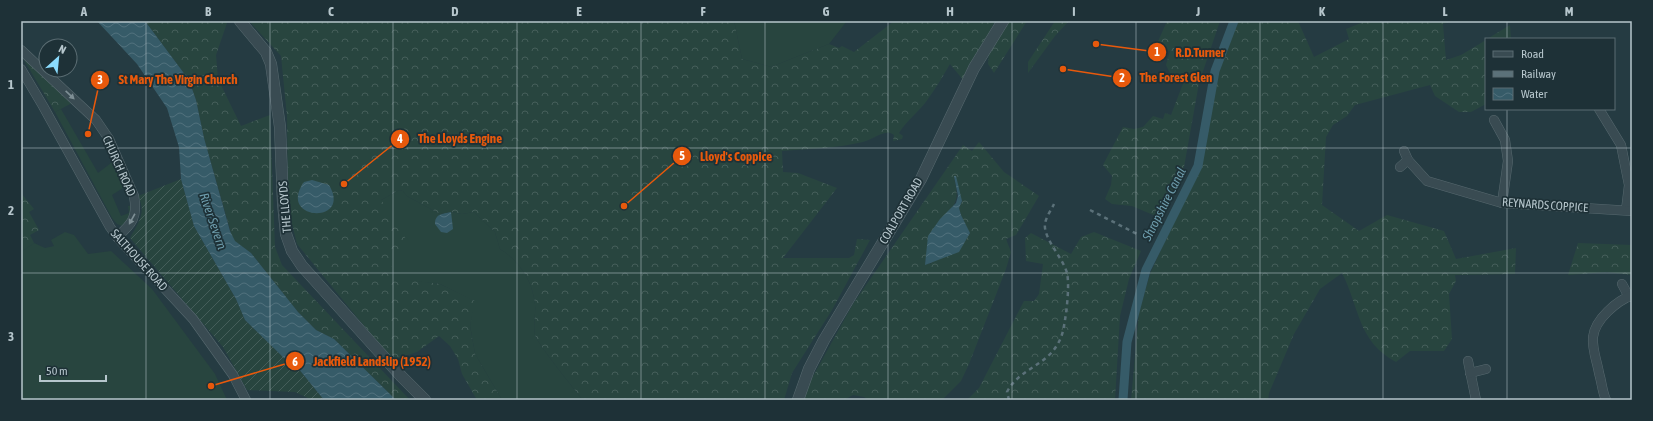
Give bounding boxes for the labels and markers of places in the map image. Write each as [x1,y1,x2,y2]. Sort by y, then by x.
callout: R.D.Turner [1147,40,1232,65]
callout: The Forest Glen [1112,65,1221,90]
callout: St Mary The Virgin Church [90,67,245,92]
callout: The Lloyds Engine [390,126,510,151]
callout: Lloyd's Coppice [672,144,780,169]
callout: Jackfield Landslip (1952) [285,349,439,374]

